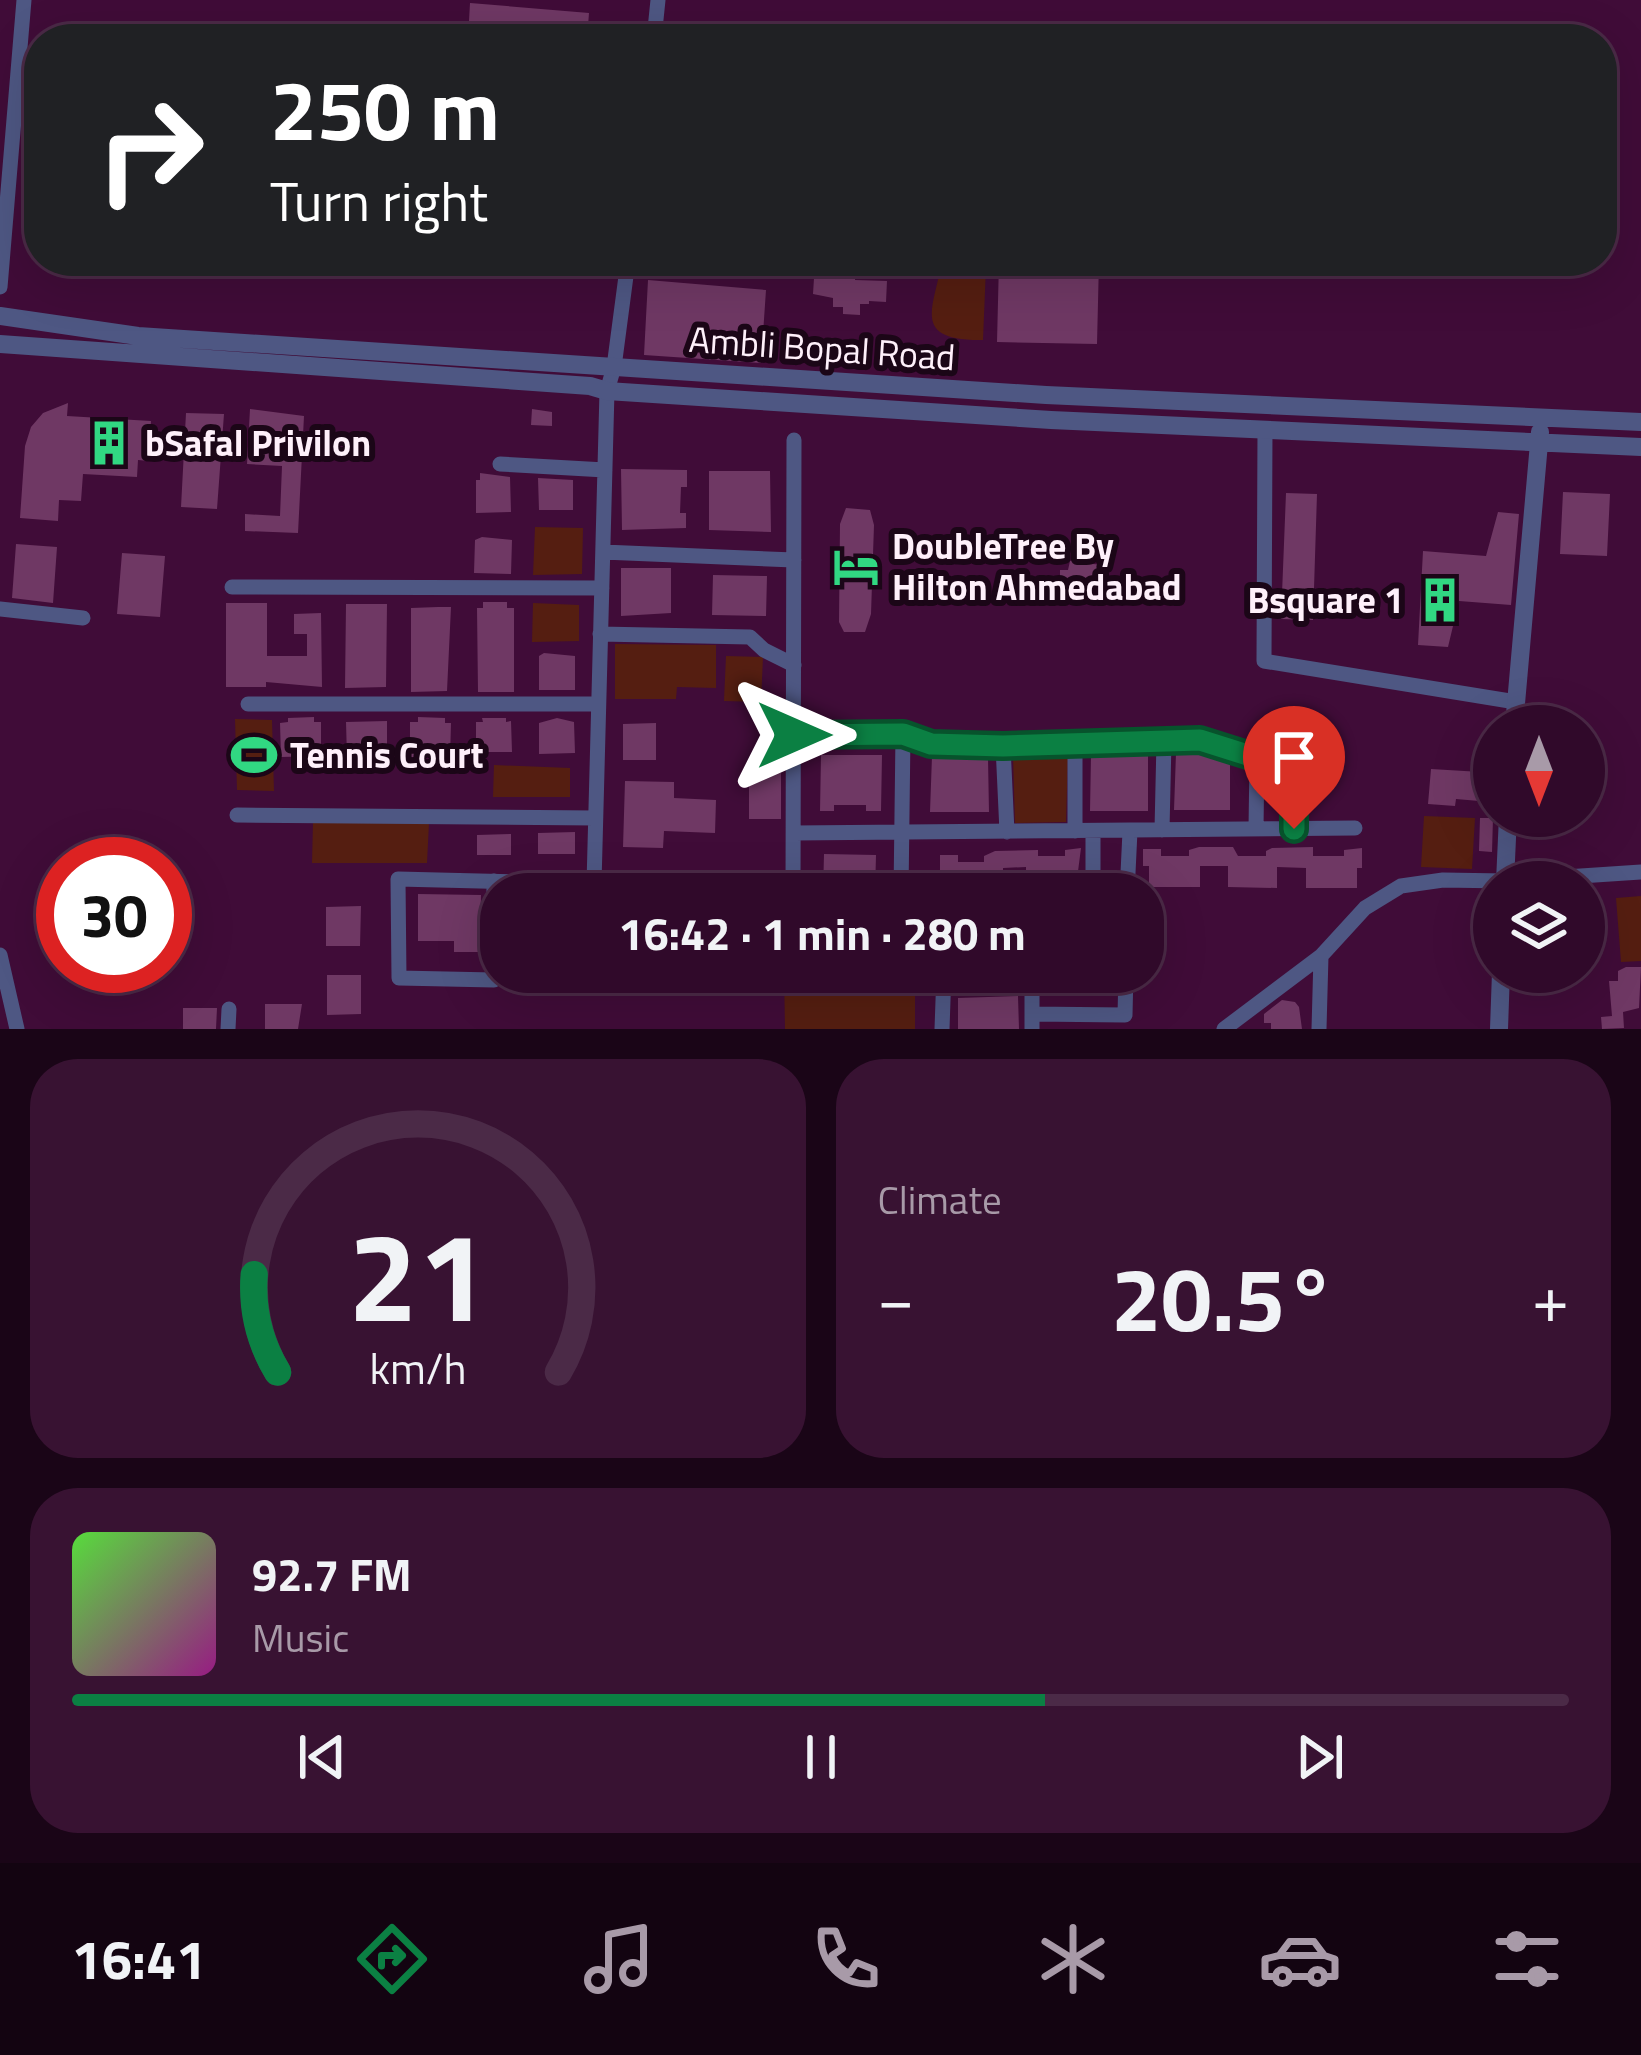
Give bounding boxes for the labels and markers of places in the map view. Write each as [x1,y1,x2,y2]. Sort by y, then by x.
place label: bSafal Privilon [145,415,371,470]
building icon: bSafal Privilon [84,418,134,468]
place label: DoubleTree By Hilton Ahmedabad [892,518,1182,614]
hotel icon: DoubleTree By Hilton Ahmedabad [831,542,881,592]
place label: Bsquare 1 [1247,572,1404,627]
building icon: Bsquare 1 [1415,575,1465,625]
pin [1243,706,1345,829]
place label: Tennis Court [290,727,484,782]
sports icon: Tennis Court [229,730,279,780]

